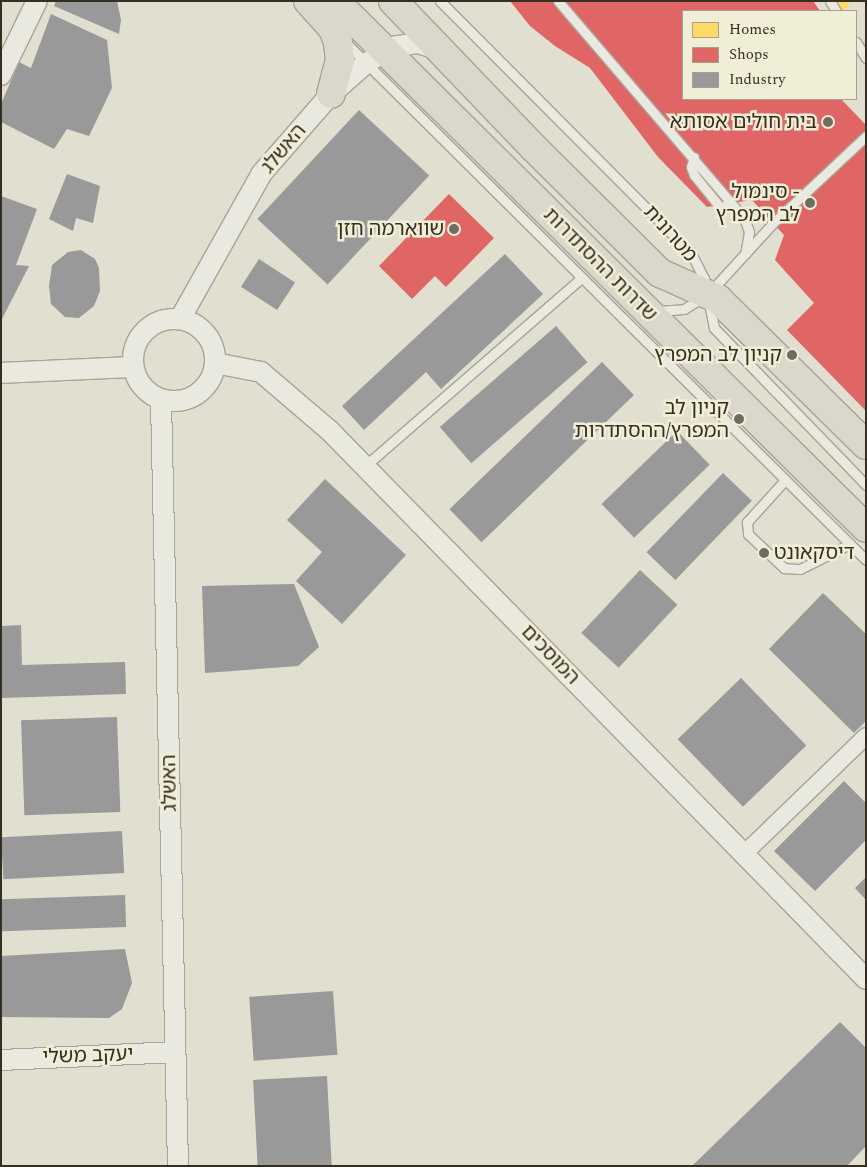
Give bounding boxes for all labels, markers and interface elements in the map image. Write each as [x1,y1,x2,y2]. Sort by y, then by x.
legend [682,10,857,100]
text: Homes [729,18,776,41]
text: Shops [729,43,769,66]
text: Industry [729,68,785,91]
place label: בית חולים אסותא [670,110,817,134]
marker: בית חולים אסותא [821,115,835,129]
street label: האשלג [256,119,312,179]
place label: סינמול - לב המפרץ [716,180,800,227]
marker: סינמול - לב המפרץ [804,197,816,209]
street label: מטרונית [638,200,702,268]
street label: שדרות ההסתדרות [538,203,662,327]
place label: שווארמה חזן [337,217,444,241]
marker: שווארמה חזן [448,223,460,235]
place label: קניון לב המפרץ [654,343,782,367]
marker: קניון לב המפרץ [786,349,798,361]
place label: קניון לב המפרץ/ההסתדרות [575,396,729,443]
marker: קניון לב המפרץ/ההסתדרות [733,413,745,425]
place label: דיסקאונט [774,541,855,565]
marker: דיסקאונט [758,547,770,559]
street label: המוסכים [516,620,584,690]
street label: האשלג [158,754,182,812]
street label: יעקב משלי [42,1042,134,1070]

